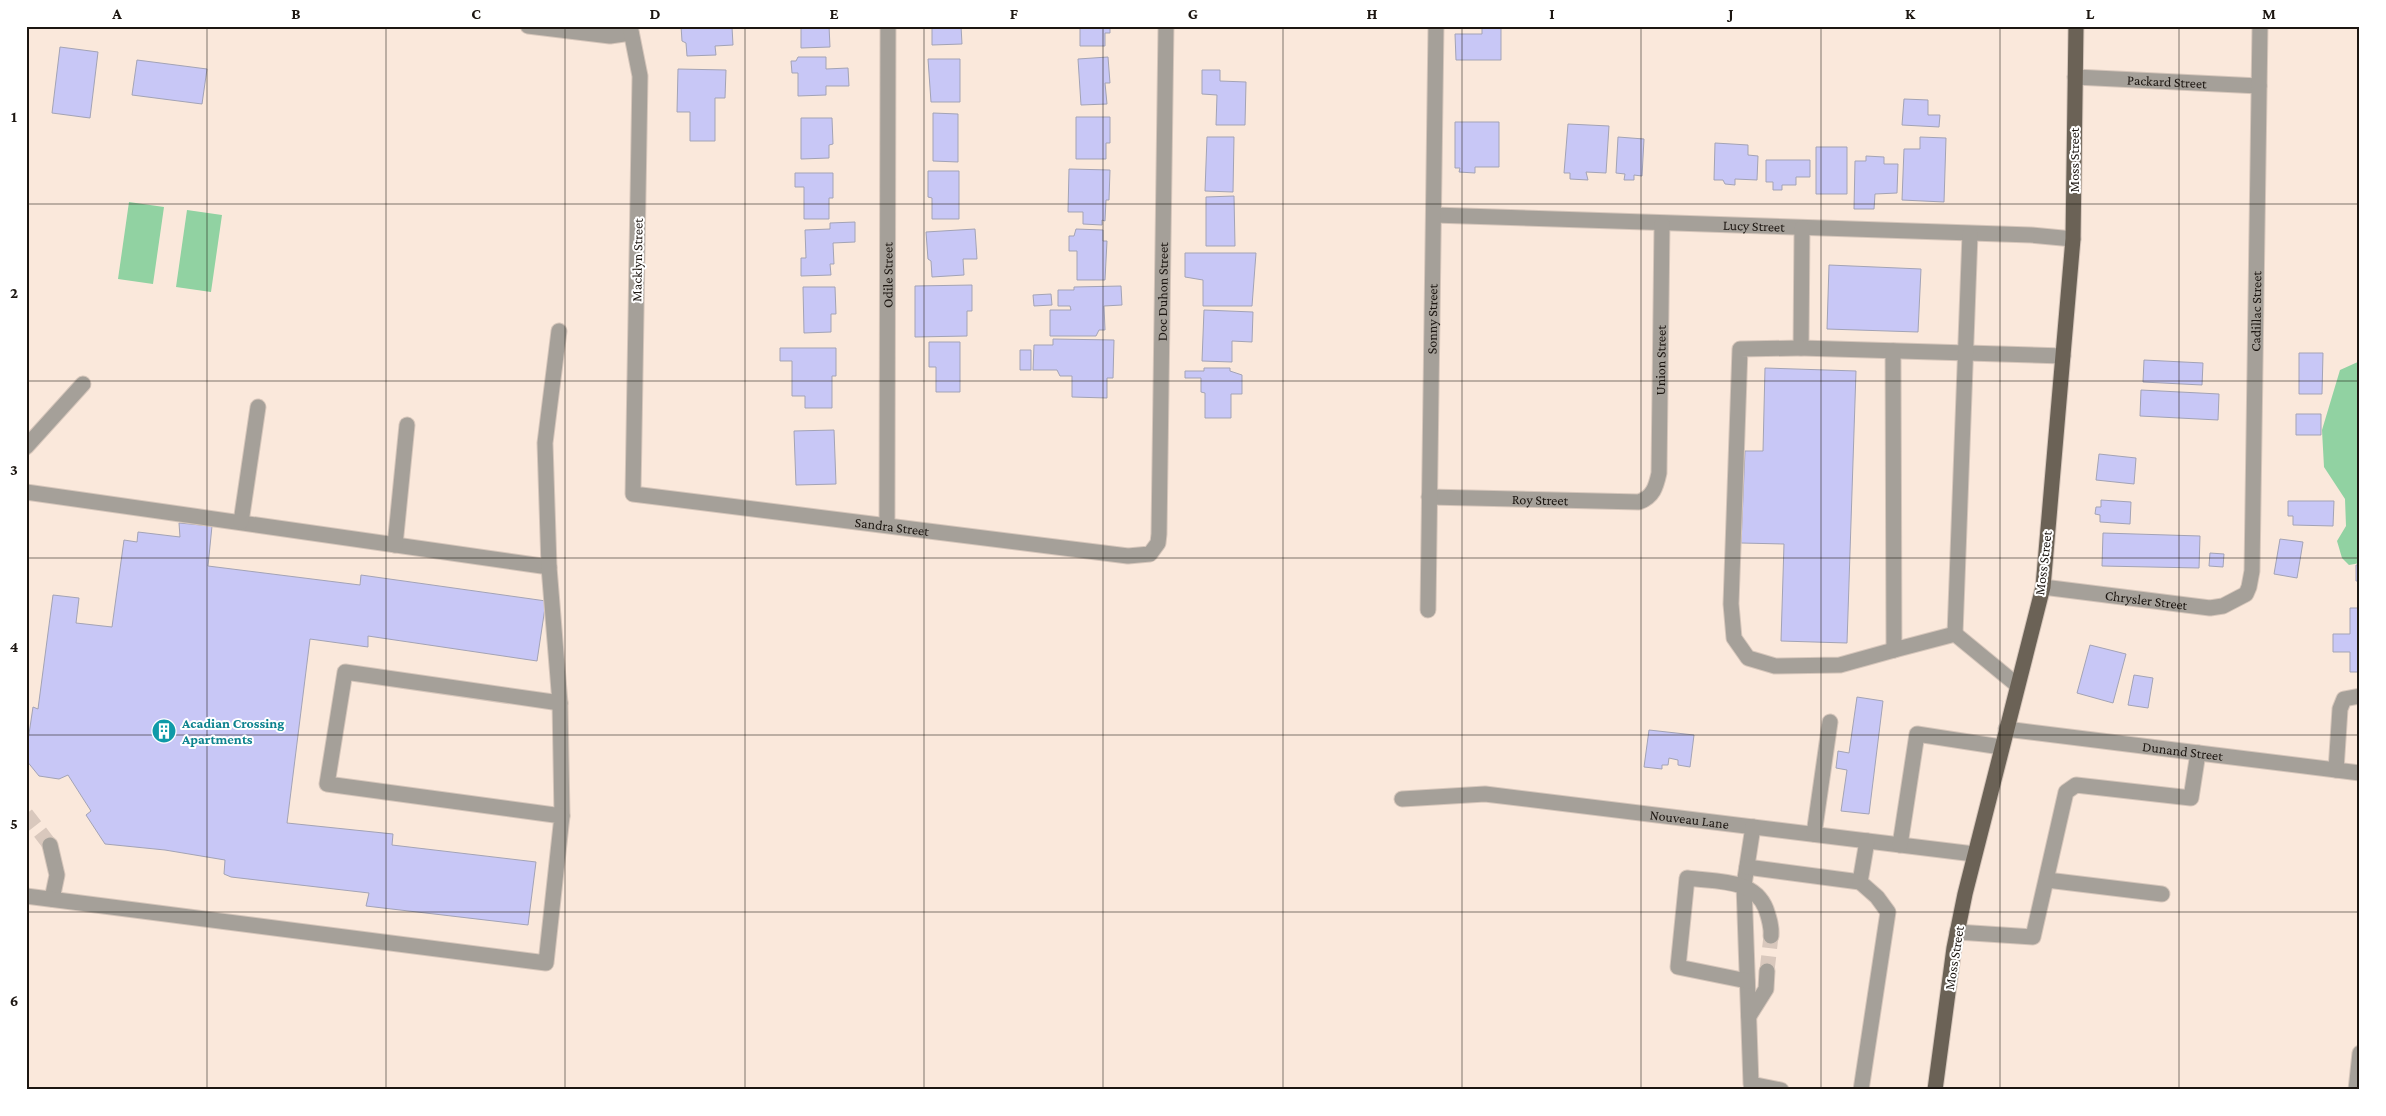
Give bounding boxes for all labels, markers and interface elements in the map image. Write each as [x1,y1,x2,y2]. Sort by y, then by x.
text: A [111,5,122,22]
text: B [291,5,301,22]
text: C [471,5,481,22]
text: D [649,5,661,22]
text: E [829,5,839,22]
text: F [1010,5,1019,22]
text: G [1188,5,1198,22]
text: H [1367,5,1378,22]
text: I [1549,5,1555,22]
text: J [1726,5,1734,22]
text: K [1905,5,1916,22]
text: L [2086,5,2095,22]
text: M [2262,5,2276,22]
street label: Packard Street [2127,72,2207,91]
text: 1 [11,108,17,125]
street label: Moss Street [2066,127,2082,192]
street label: Lucy Street [1723,217,1785,235]
street label: Macklyn Street [628,218,646,302]
street label: Odile Street [879,242,896,308]
street label: Doc Duhon Street [1154,242,1171,341]
street label: Cadillac Street [2247,270,2264,352]
street label: Sonny Street [1424,283,1440,354]
text: 2 [10,284,18,301]
street label: Union Street [1652,325,1669,395]
text: 3 [10,461,18,478]
street label: Roy Street [1512,491,1569,508]
street label: Sandra Street [854,514,930,539]
street label: Moss Street [2031,529,2055,596]
street label: Chrysler Street [2104,587,2189,613]
text: 4 [10,638,19,655]
place label: Acadian Crossing Apartments [181,715,284,747]
building icon: Acadian Crossing Apartments [151,718,177,744]
street label: Dunand Street [2141,738,2224,764]
street label: Nouveau Lane [1649,806,1730,832]
text: 5 [10,815,18,832]
street label: Moss Street [1941,924,1967,991]
text: 6 [10,992,18,1009]

